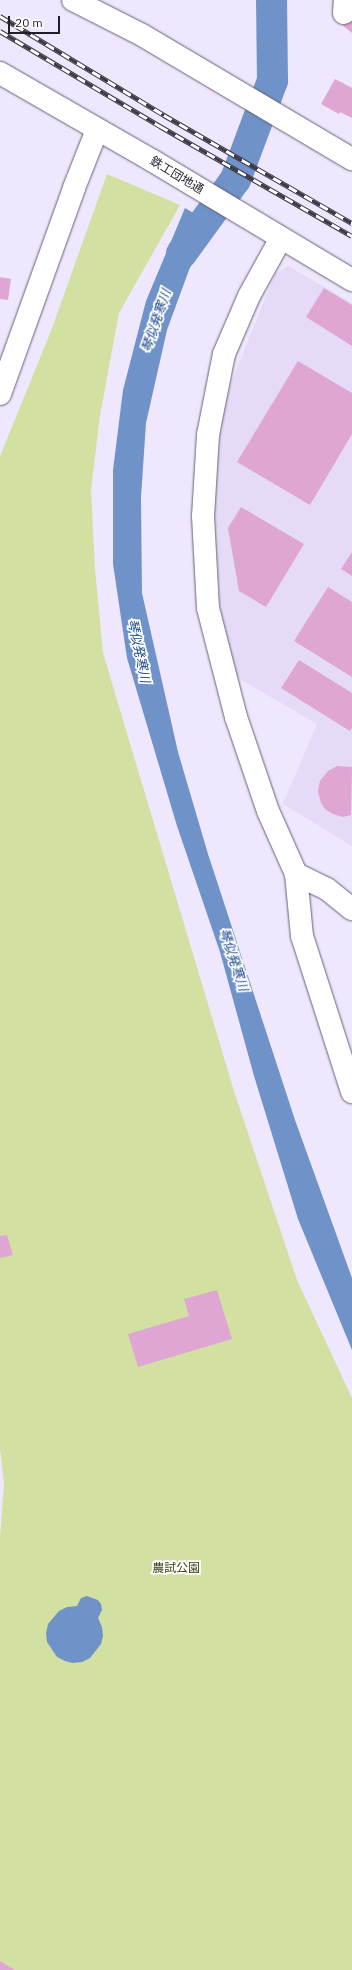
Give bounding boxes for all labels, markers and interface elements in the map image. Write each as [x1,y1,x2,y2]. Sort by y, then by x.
scale bar [10,8,62,34]
text: 20 m [15,15,43,30]
street label: 鉄工団地通 [148,153,206,197]
water label: 琴似発寒川 [139,288,175,354]
water label: 琴似発寒川 [124,618,152,684]
water label: 琴似発寒川 [216,927,250,993]
park label: 農試公園 [152,1561,200,1575]

